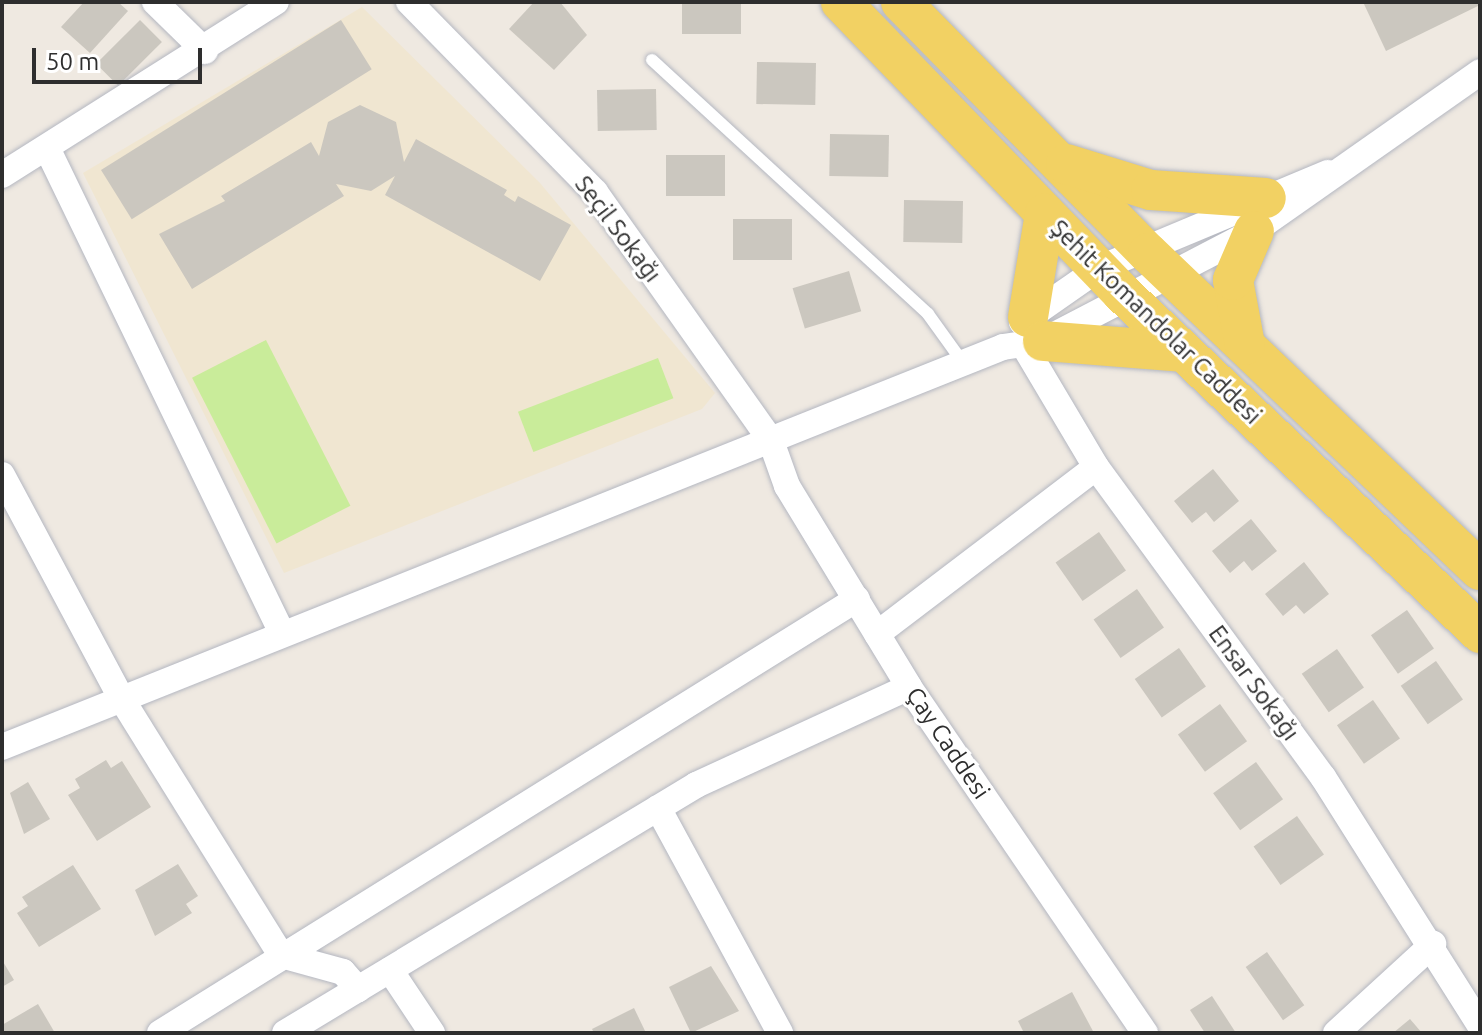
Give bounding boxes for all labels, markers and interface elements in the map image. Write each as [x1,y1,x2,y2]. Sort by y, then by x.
scale bar [36,32,206,82]
text: 50 m [46,48,99,75]
street label: Seçil Sokağı [569,170,667,288]
street label: Şehit Komandolar Caddesi [1045,214,1267,430]
street label: Ensar Sokağı [1203,620,1305,746]
street label: Çay Caddesi [900,682,996,804]

